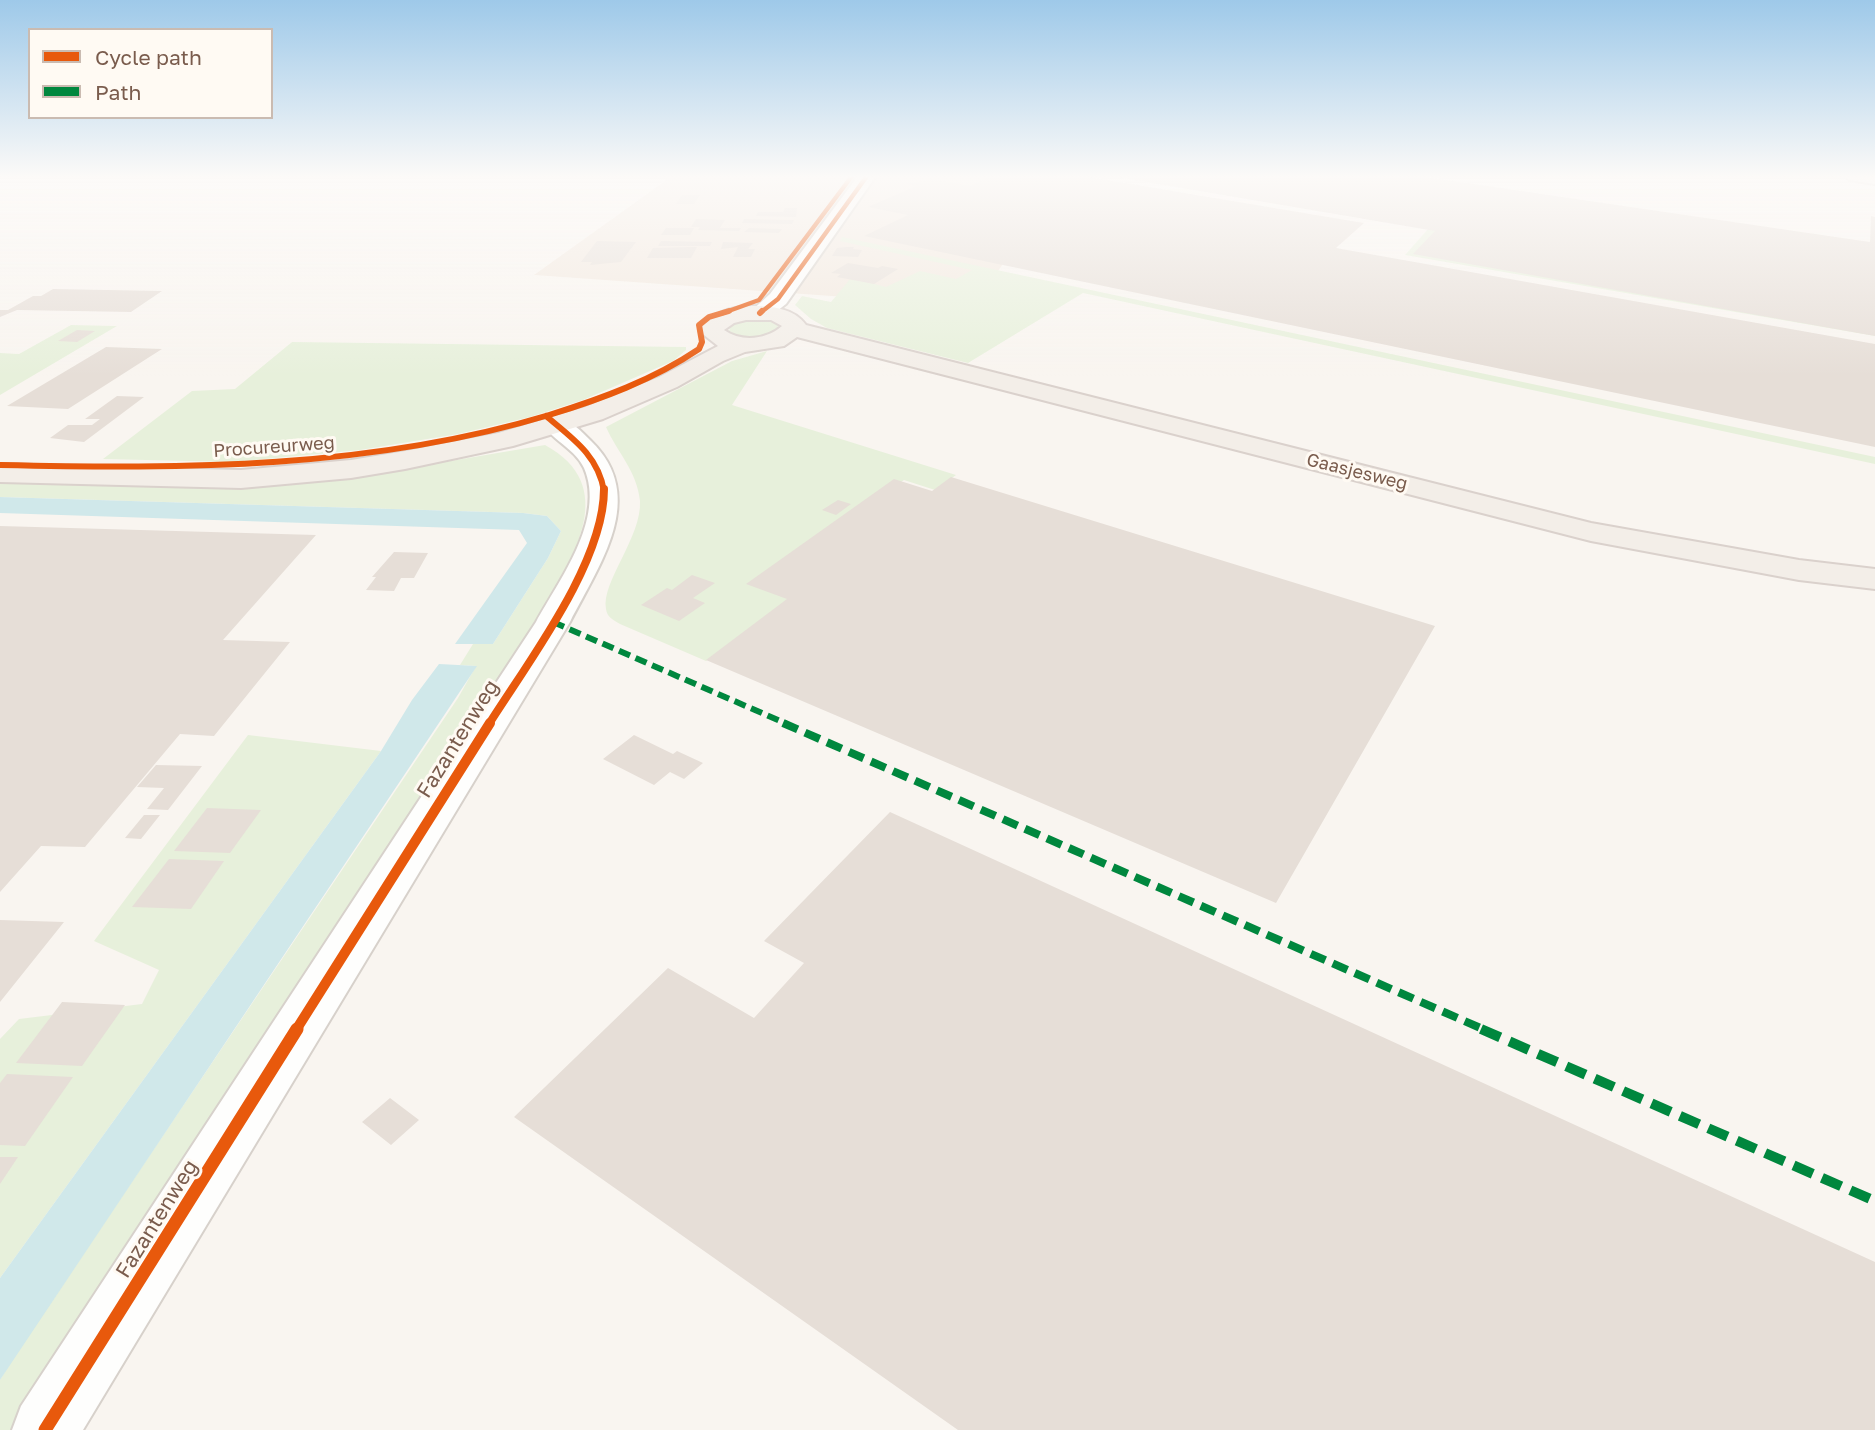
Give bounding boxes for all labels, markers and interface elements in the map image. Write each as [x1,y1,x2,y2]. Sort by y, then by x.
legend [28,28,273,119]
text: Cycle path [95,44,202,70]
text: Path [95,79,142,105]
street label: Procureurweg [213,432,335,462]
street label: Gaasjesweg [1304,449,1410,495]
street label: Fazantenweg [412,675,504,803]
street label: Fazantenweg [111,1155,203,1283]

